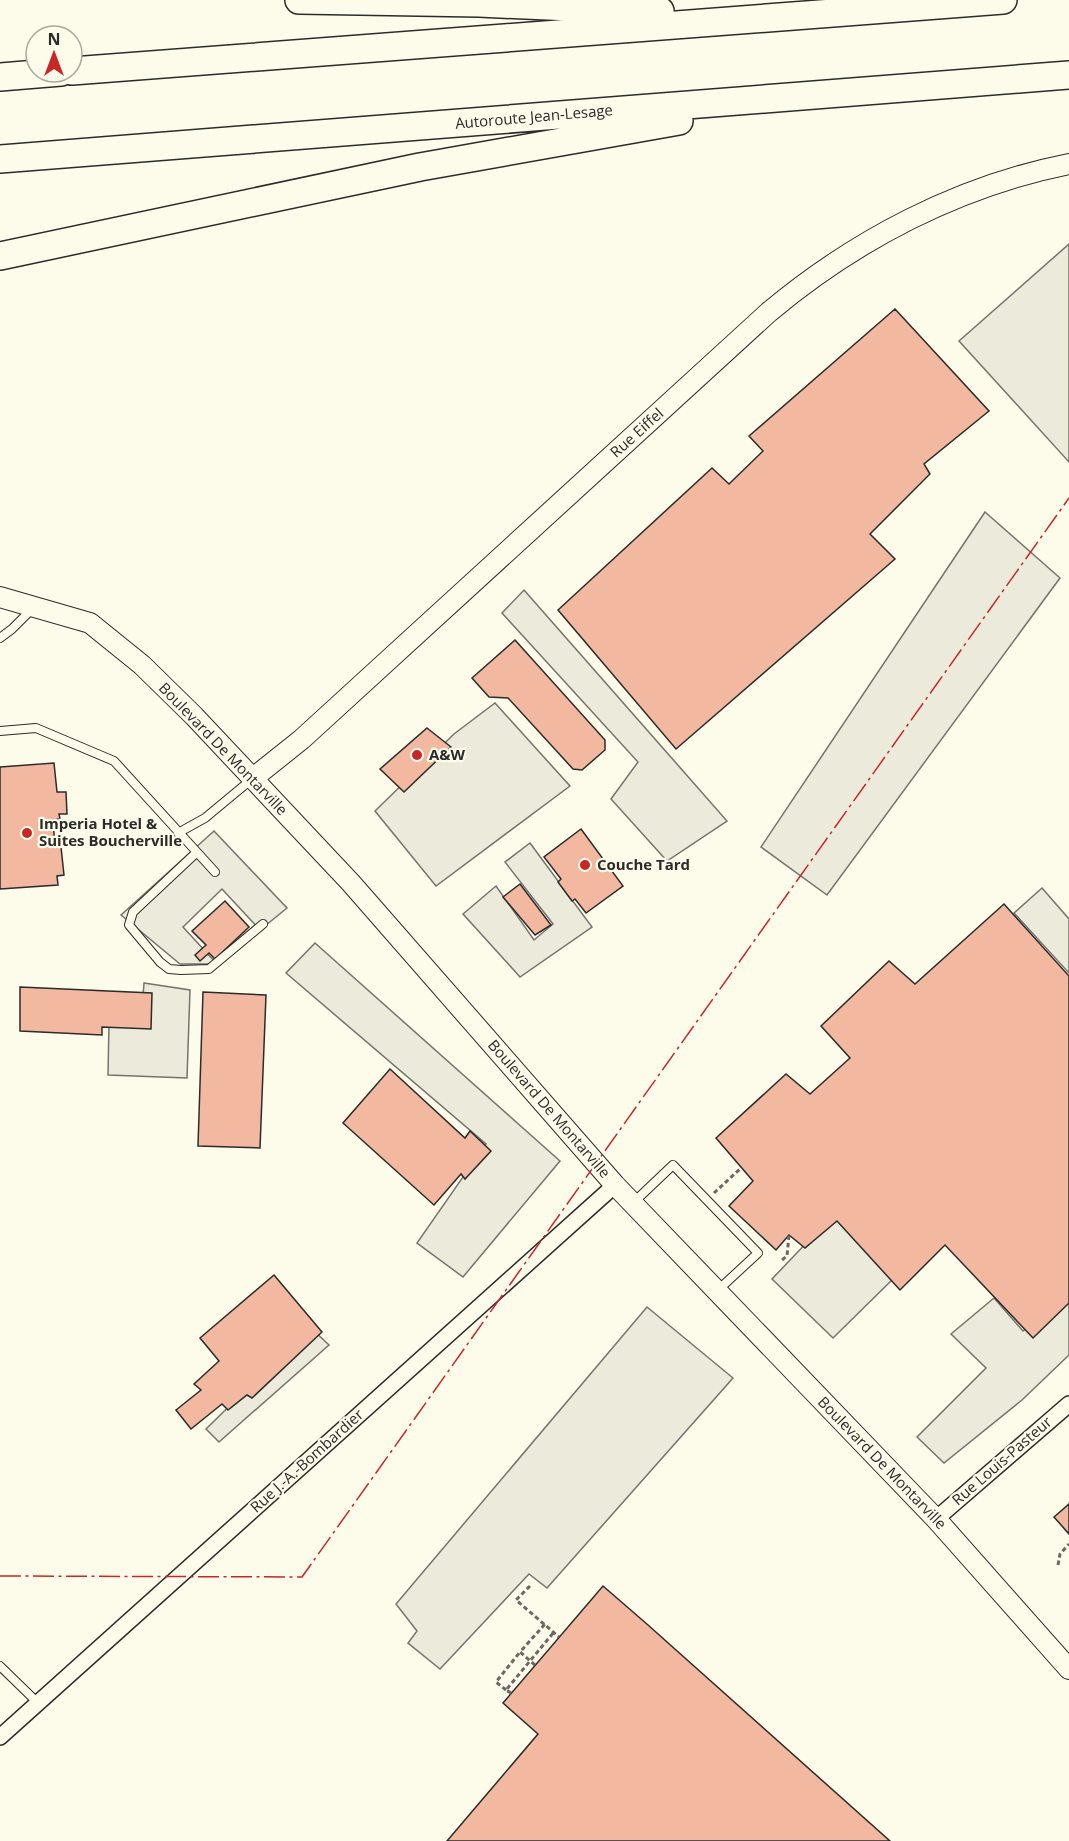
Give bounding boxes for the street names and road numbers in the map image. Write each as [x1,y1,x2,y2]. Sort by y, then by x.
street label: Autoroute Jean-Lesage [454,99,614,133]
street label: Rue Eiffel [605,403,667,462]
street label: Boulevard De Montarville [155,678,292,819]
street label: Boulevard De Montarville [484,1035,615,1182]
street label: Boulevard De Montarville [814,1392,951,1533]
street label: Rue J.-A.-Bombardier [246,1404,367,1516]
street label: Rue Louis-Pasteur [947,1411,1056,1509]

